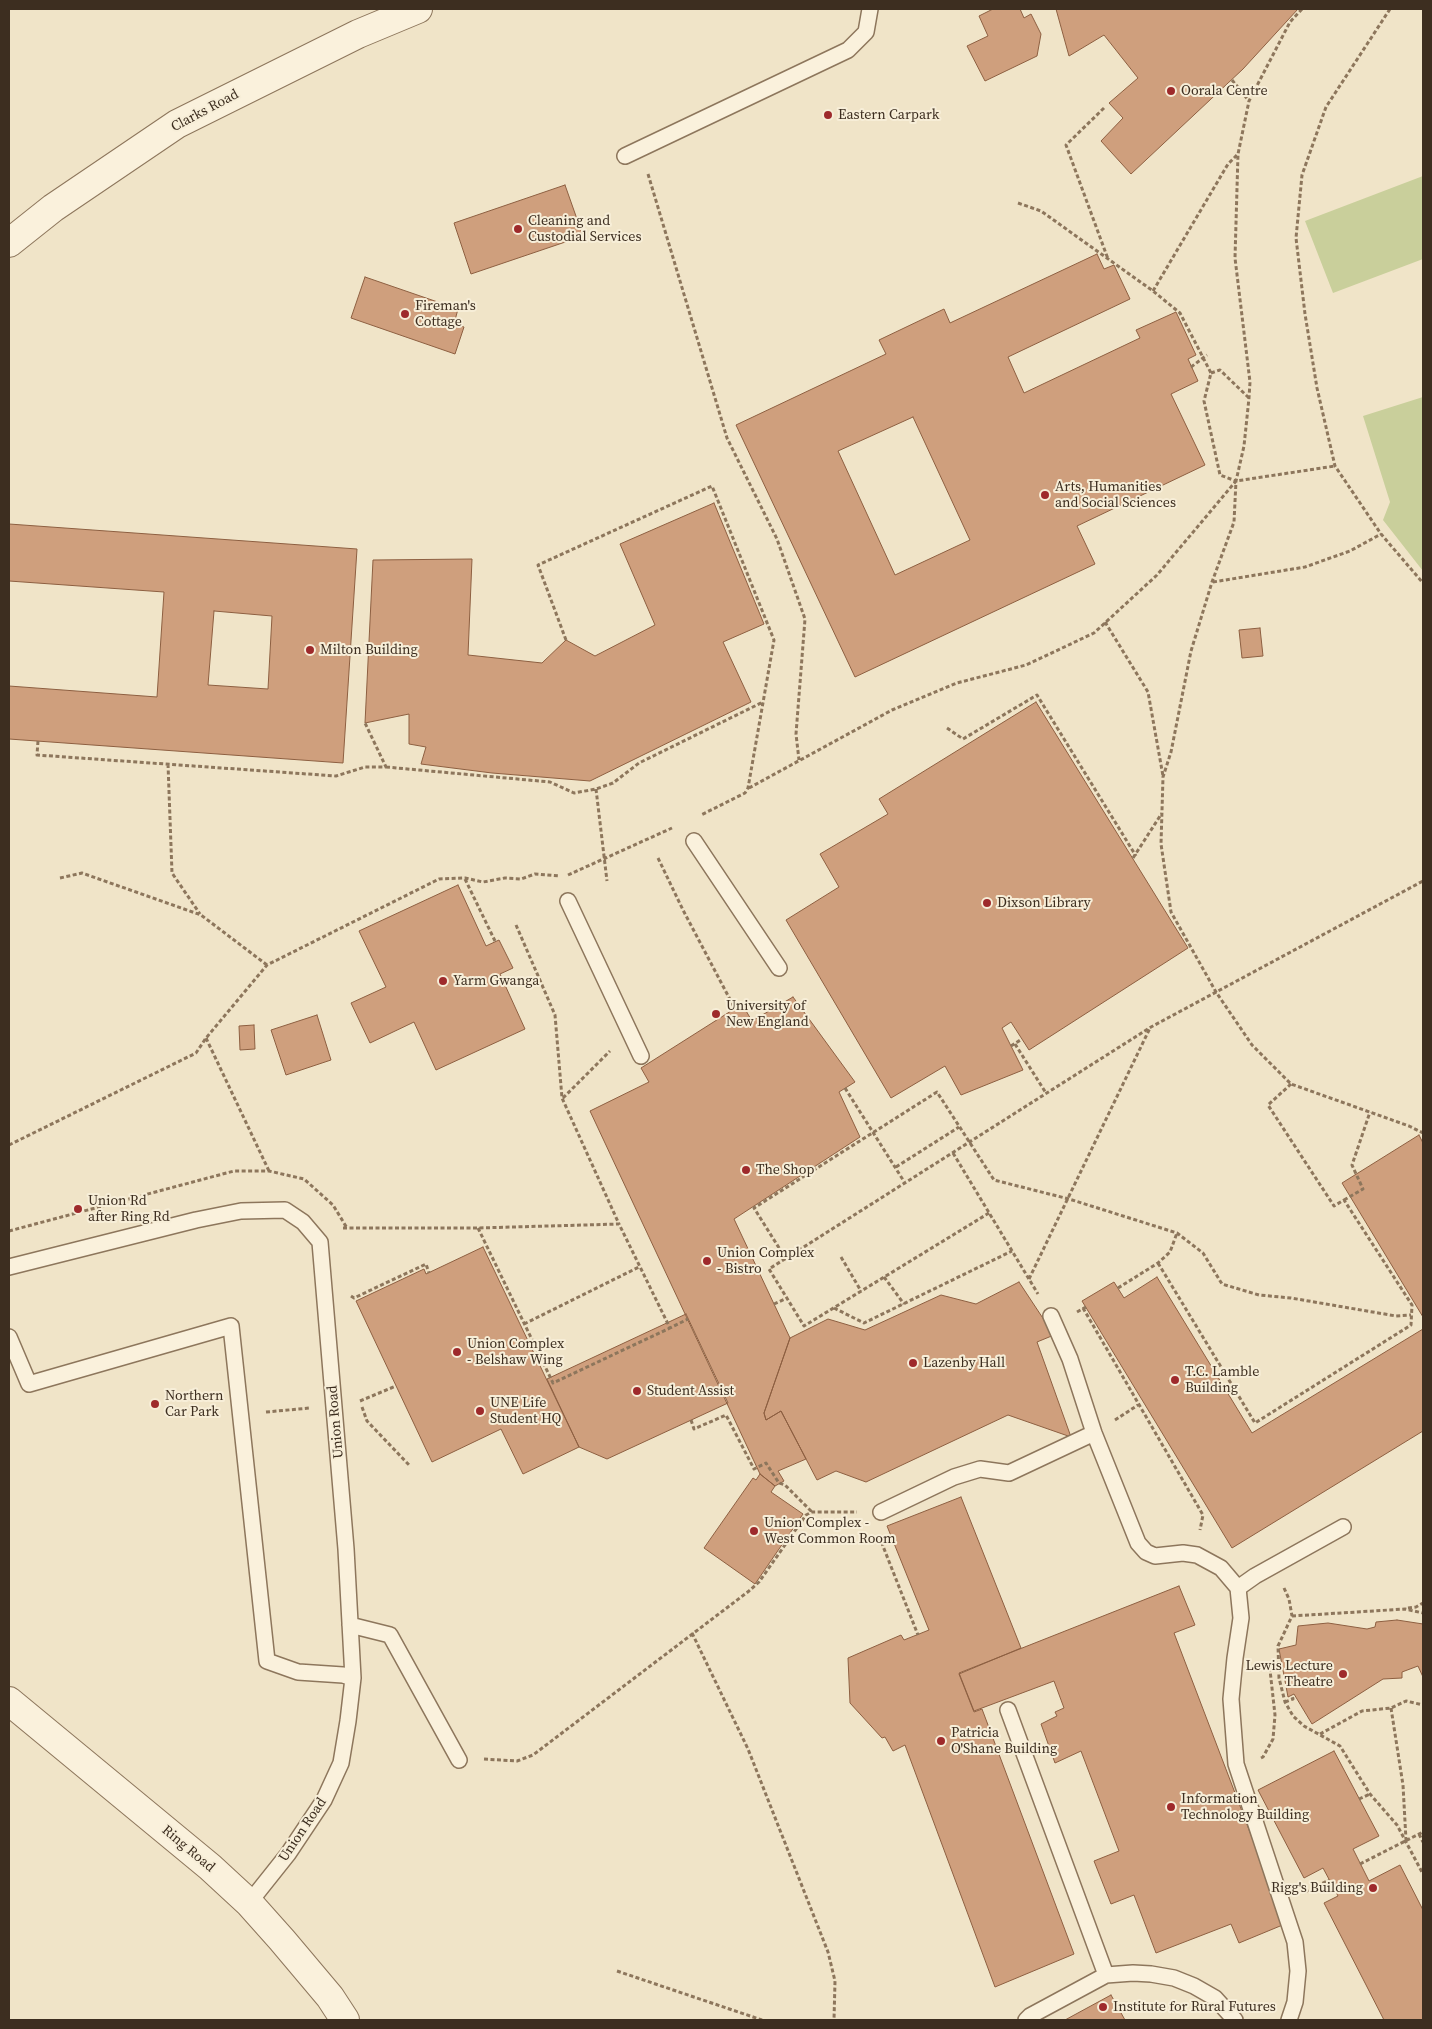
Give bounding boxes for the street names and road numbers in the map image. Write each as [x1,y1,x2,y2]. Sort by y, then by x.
street label: Clarks Road [168,86,242,136]
street label: Union Road [324,1385,348,1459]
street label: Union Road [275,1795,331,1865]
street label: Ring Road [158,1822,218,1876]

